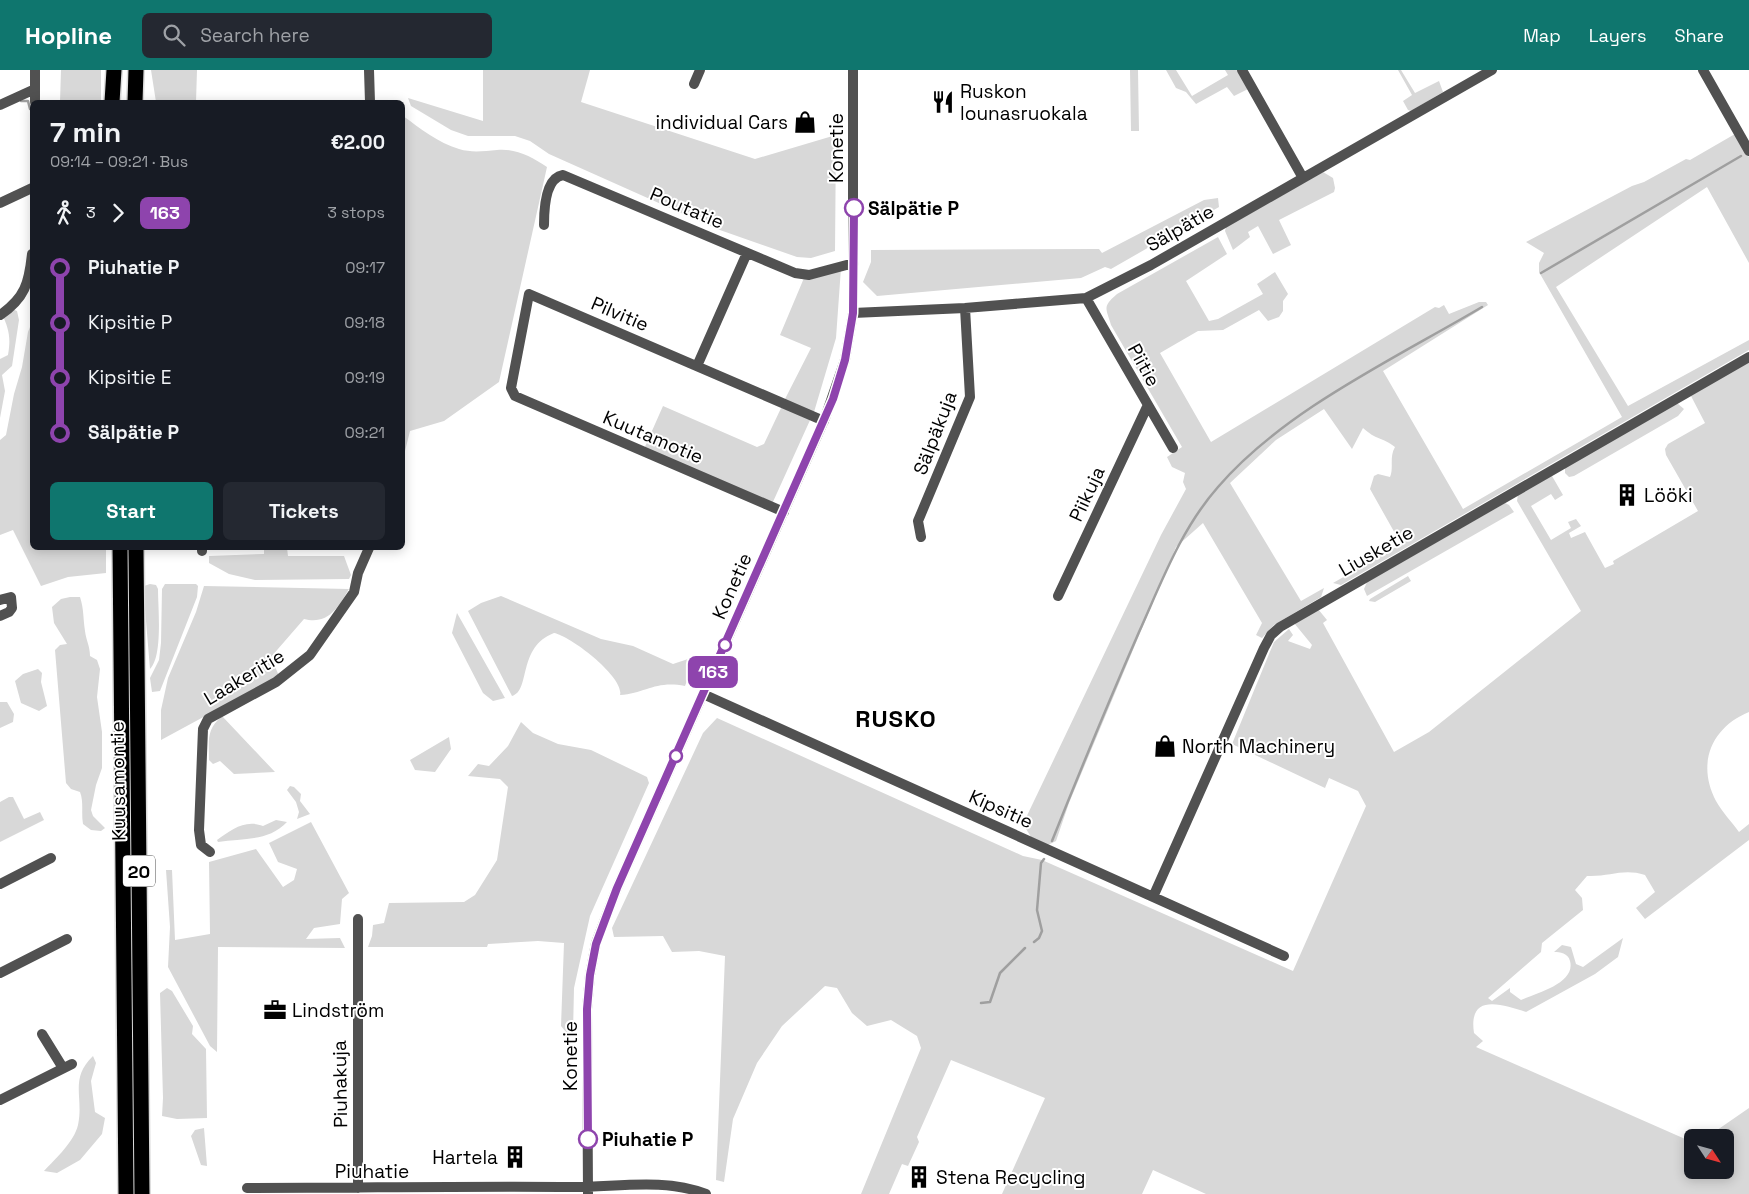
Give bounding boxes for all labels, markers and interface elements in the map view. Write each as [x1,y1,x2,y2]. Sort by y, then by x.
search box [142,13,492,58]
text: Hopline [25,20,112,51]
icon: search [160,21,188,49]
text: Search here [200,23,310,48]
text: Map [1523,24,1561,47]
text: Layers [1589,24,1646,47]
text: Share [1674,24,1724,47]
place label: Ruskon lounasruokala [960,79,1088,126]
restaurant icon: Ruskon lounasruokala [930,89,956,115]
shop icon: individual Cars [792,109,818,135]
place label: individual Cars [655,110,788,135]
street label: Konetie [824,113,849,183]
text: 7 min [50,114,121,150]
text: €2.00 [331,130,385,155]
text: 09:14 – 09:21 · Bus [50,151,188,172]
street label: Poutatie [646,181,728,235]
place label: Sälpätie P [868,196,959,221]
marker: Sälpätie P [844,198,864,218]
icon: walk [50,199,78,227]
icon: forward [104,199,132,227]
street label: Sälpätie [1142,199,1218,257]
text: 163 [150,201,180,224]
text: 3 [86,202,96,223]
text: 3 stops [327,202,385,223]
text: Piuhatie P [88,255,179,280]
text: 09:17 [345,257,385,278]
street label: Pilvitie [587,291,653,337]
text: Kipsitie P [88,310,172,335]
text: 09:18 [344,312,385,333]
street label: Piitie [1122,339,1166,391]
text: Kipsitie E [88,365,171,390]
text: 09:19 [344,367,385,388]
street label: Sälpäkuja [908,387,962,478]
street label: Kuutamotie [599,405,707,469]
text: Sälpätie P [88,420,179,445]
text: 09:21 [345,422,385,443]
street label: Piikuja [1063,462,1111,526]
button: Start [50,482,213,540]
button: Tickets [223,482,385,540]
building icon: Lööki [1614,482,1640,508]
place label: Lööki [1644,483,1693,508]
street label: Liusketie [1334,520,1418,582]
street label: Konetie [706,549,758,623]
unlabelled marker [718,638,732,652]
street label: Laakeritie [199,643,289,711]
line badge: 163 [684,656,742,688]
text: 163 [698,660,728,683]
district label: RUSKO [855,703,937,734]
street label: Kuusamontie [104,721,132,841]
shop icon: North Machinery [1152,733,1178,759]
place label: North Machinery [1182,734,1335,759]
unlabelled marker [669,749,683,763]
street label: Kipsitie [965,784,1037,834]
road number: 20 [123,856,155,886]
office icon: Lindström [262,997,288,1023]
place label: Lindström [292,998,384,1023]
street label: Konetie [558,1021,583,1091]
street label: Piuhakuja [327,1040,353,1128]
place label: Piuhatie P [602,1127,693,1152]
marker: Piuhatie P [578,1129,598,1149]
north arrow [1684,1129,1734,1179]
map controls [1684,1129,1734,1179]
building icon: Hartela [502,1144,528,1170]
place label: Hartela [432,1145,498,1170]
street label: Piuhatie [335,1159,409,1184]
building icon: Stena Recycling [906,1164,932,1190]
place label: Stena Recycling [936,1165,1086,1190]

